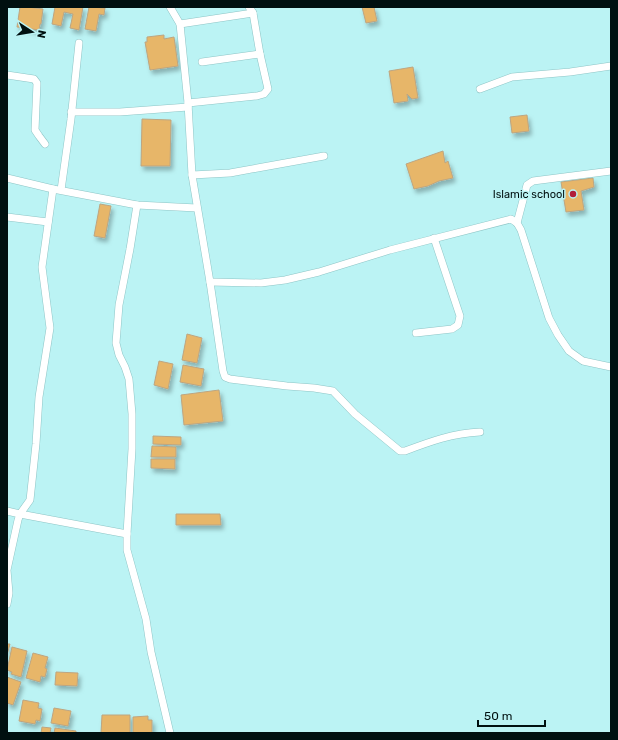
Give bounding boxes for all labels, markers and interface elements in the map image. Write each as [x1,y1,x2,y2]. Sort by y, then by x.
north arrow [12,12,52,52]
text: N [34,29,48,39]
place label: Islamic school [493,188,565,201]
marker: Islamic school [568,189,578,199]
scale bar [478,702,545,728]
text: 50 m [484,709,512,723]

